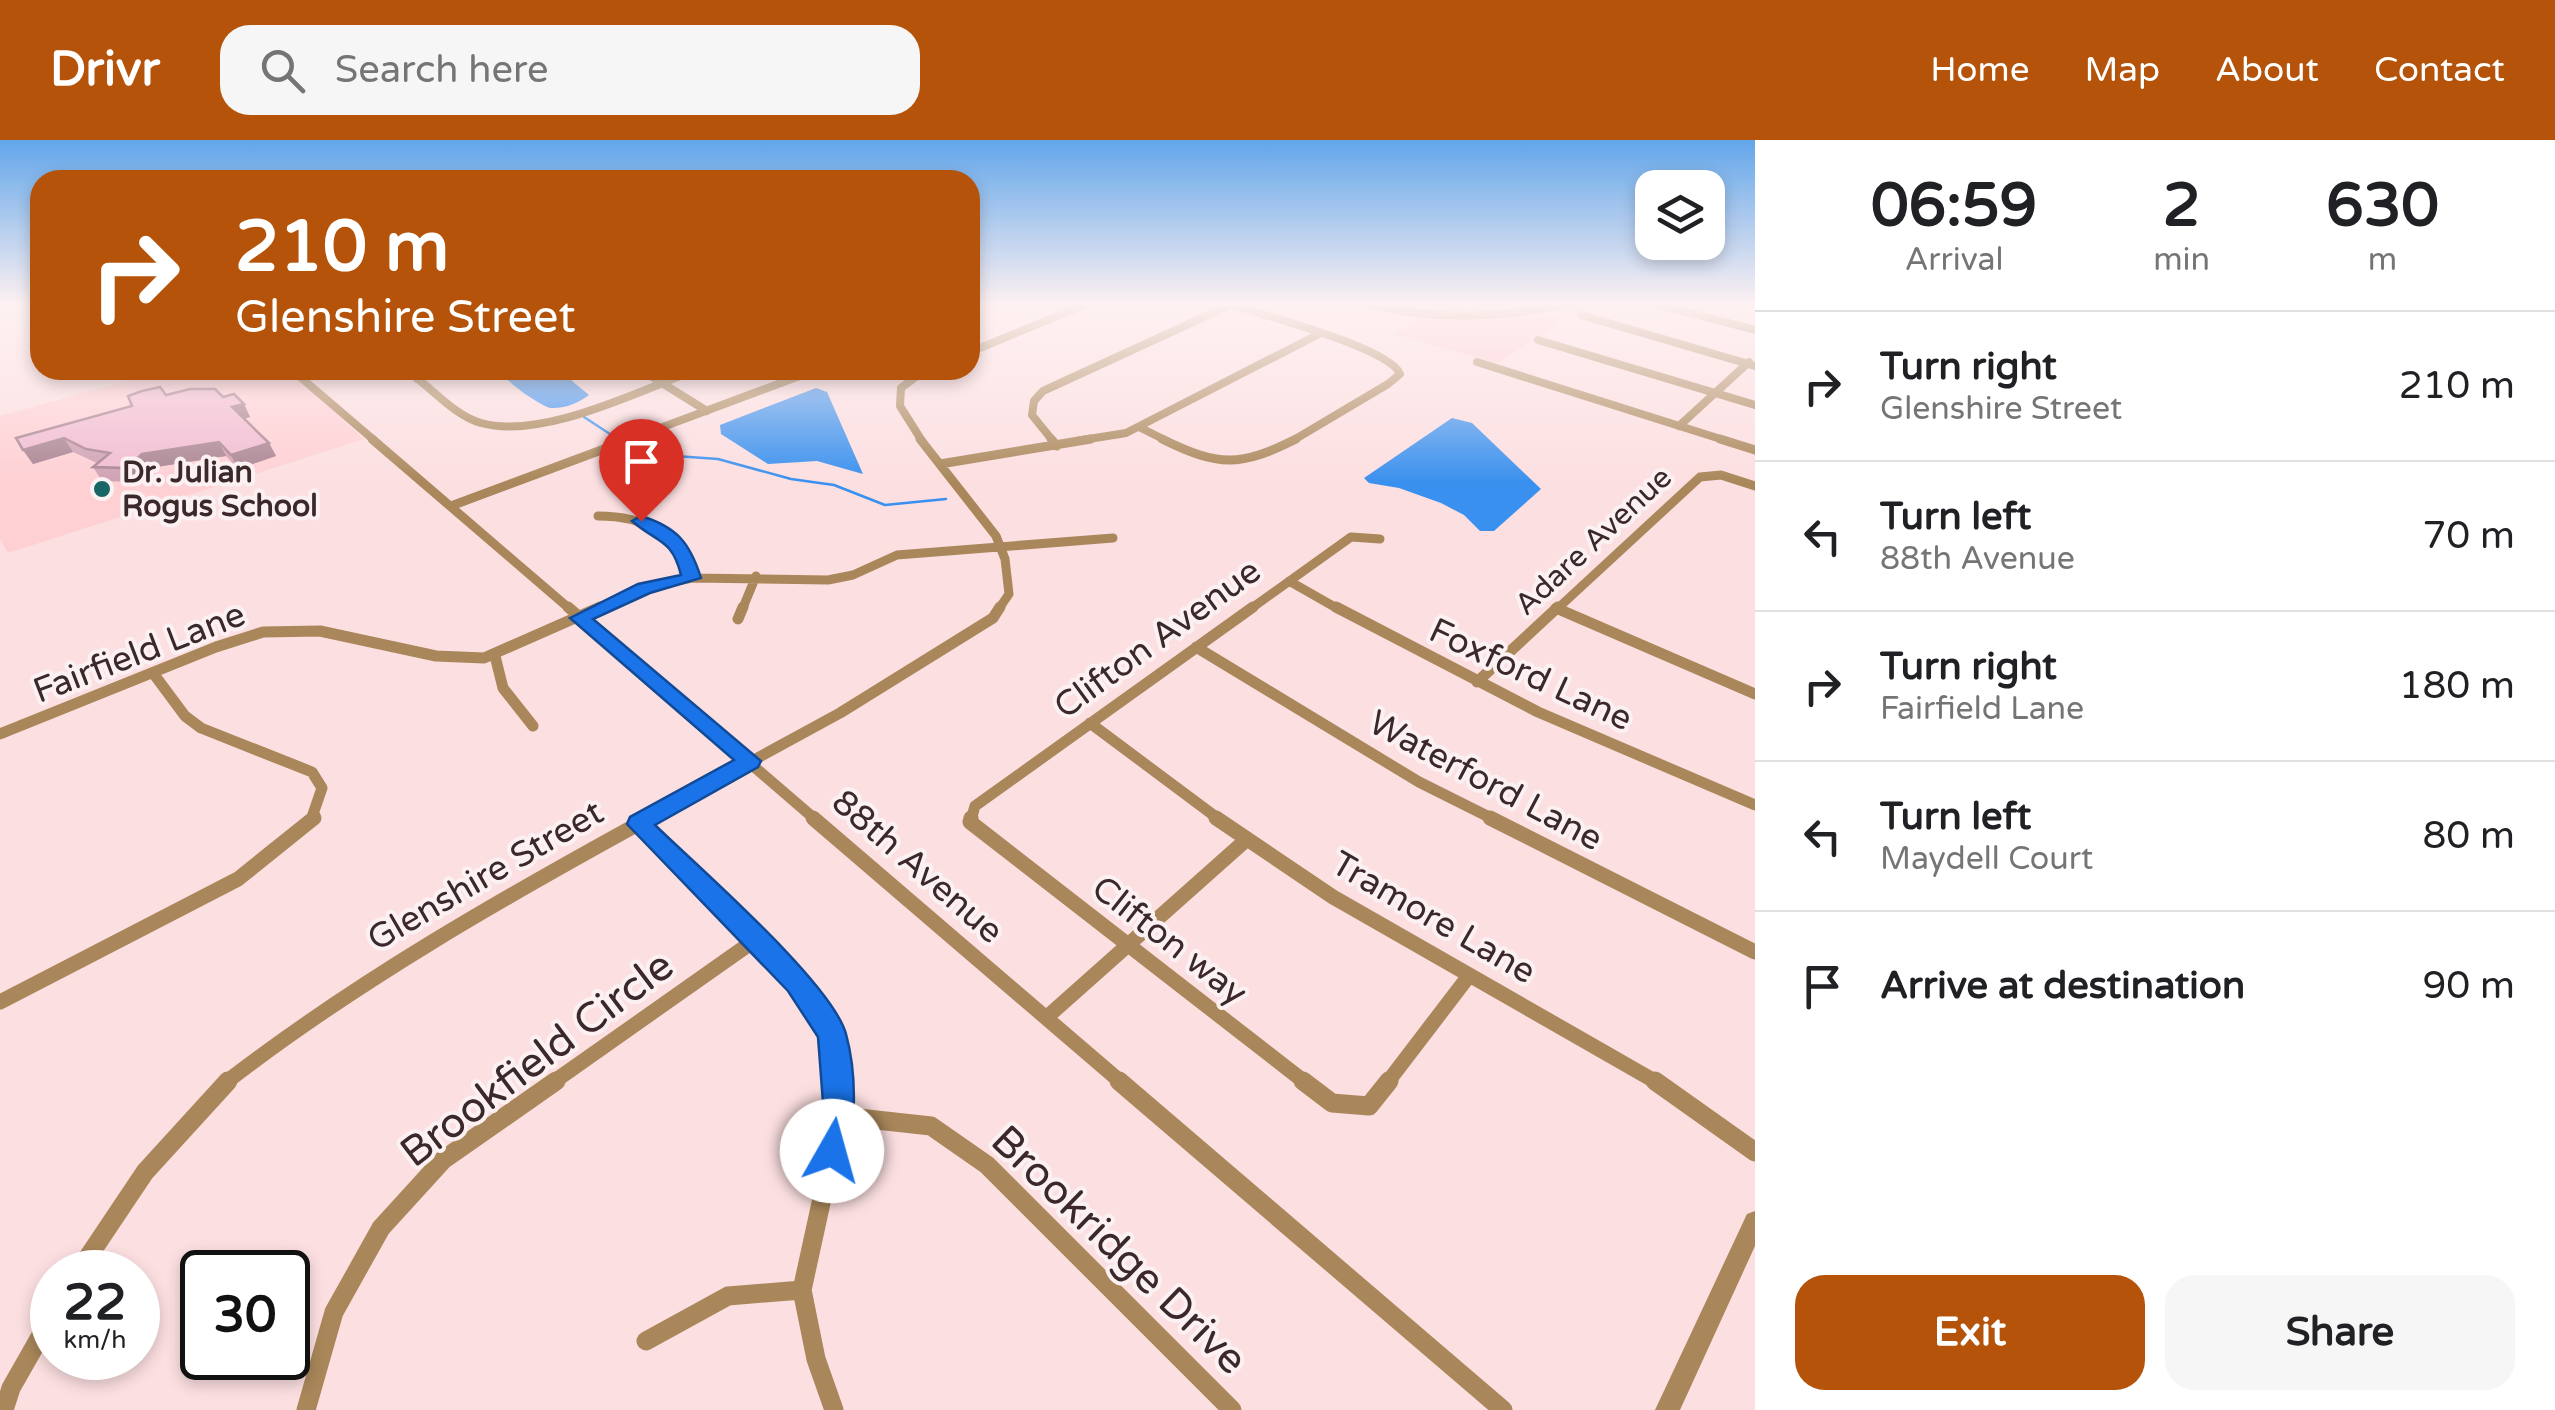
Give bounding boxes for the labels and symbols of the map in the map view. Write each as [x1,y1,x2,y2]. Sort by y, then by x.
pin [599,419,684,522]
place label: Dr. Julian Rogus School [122,454,318,525]
street label: Adare Avenue [1507,459,1679,623]
marker: Dr. Julian Rogus School [91,478,113,500]
street label: Clifton Avenue [1046,550,1269,728]
street label: Fairfield Lane [28,593,251,713]
street label: Foxford Lane [1422,610,1639,740]
street label: Waterford Lane [1362,702,1609,860]
street label: 88th Avenue [823,781,1012,952]
street label: Glenshire Street [360,791,611,960]
street label: Tramore Lane [1324,843,1543,993]
street label: Clifton way [1083,867,1255,1014]
street label: Brookfield Circle [390,940,683,1178]
position arrow [780,1099,884,1203]
street label: Brookridge Drive [980,1115,1257,1385]
speed limit sign: 30 [180,1250,310,1380]

